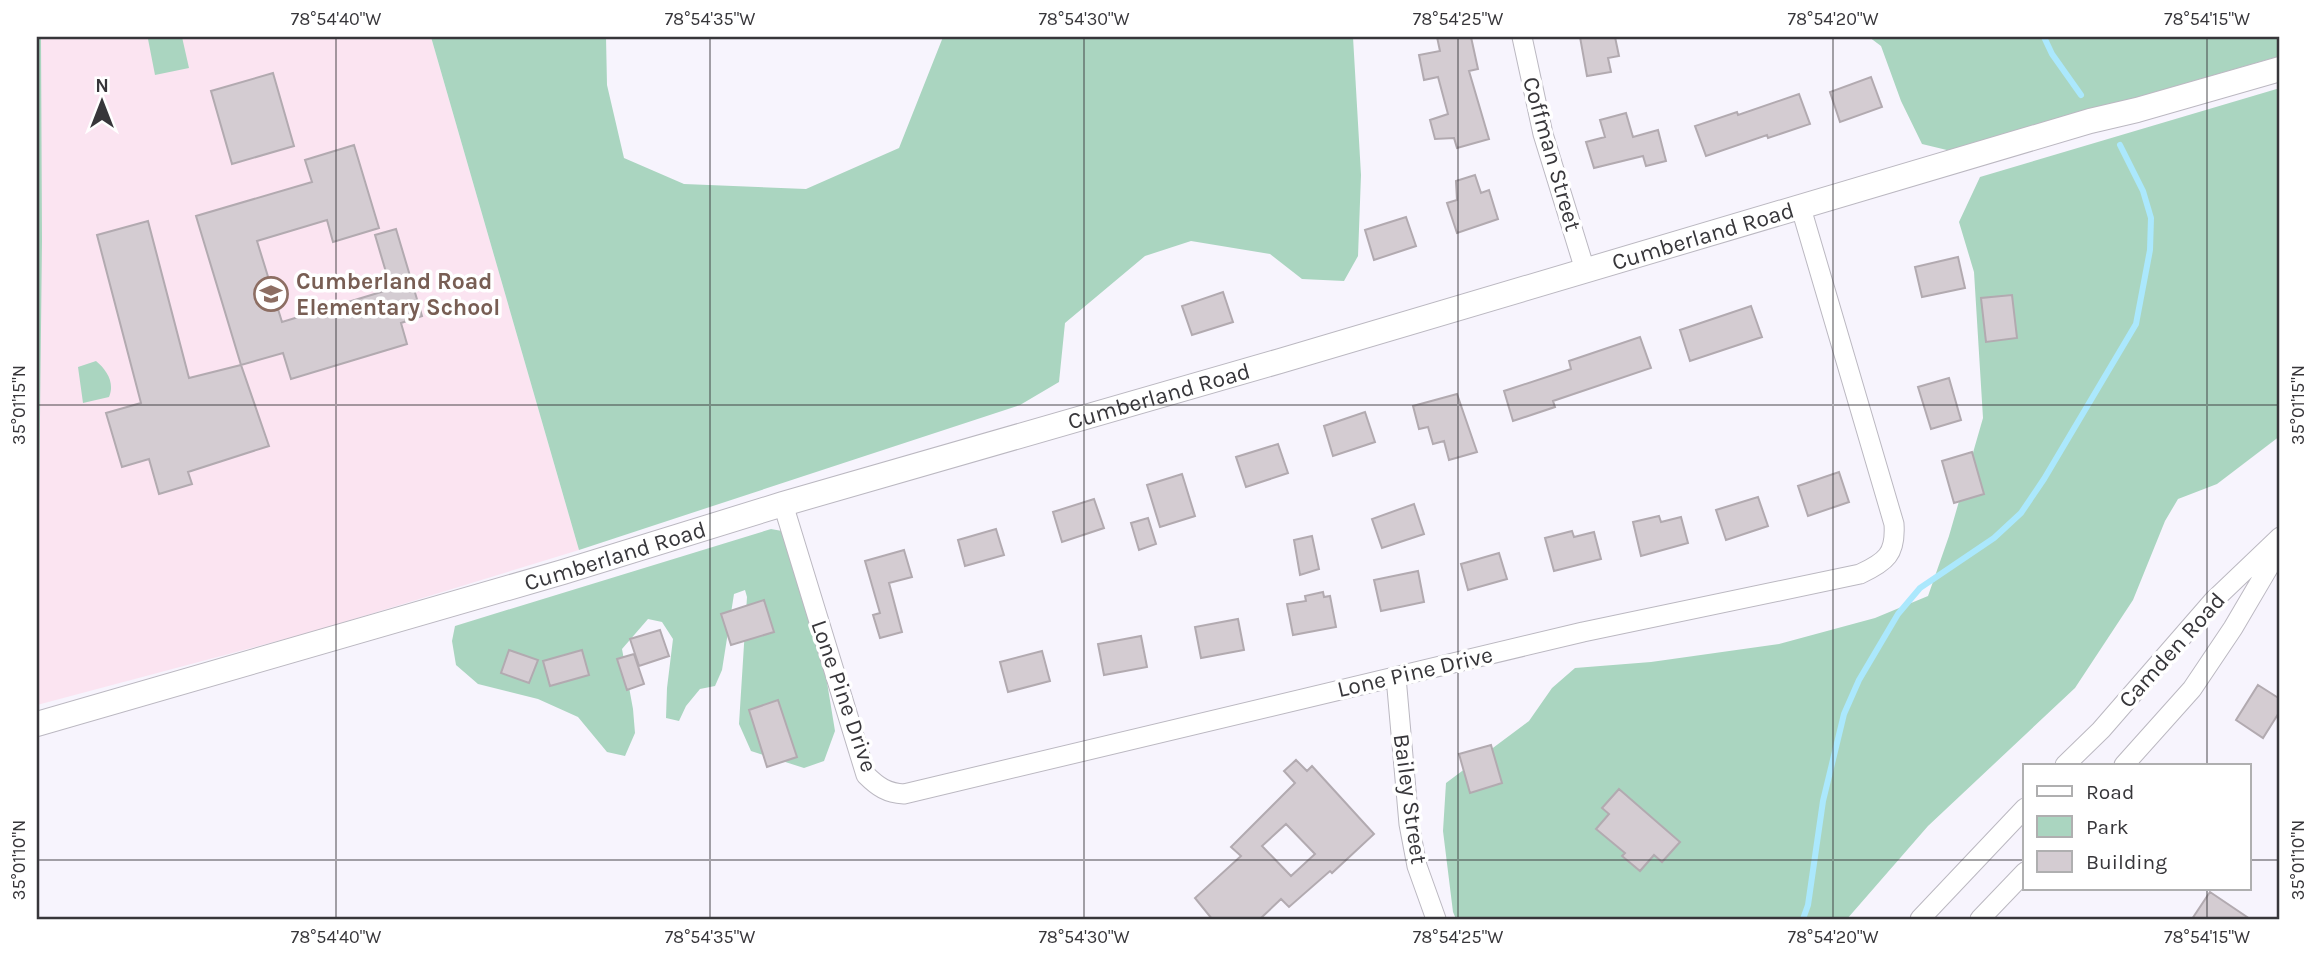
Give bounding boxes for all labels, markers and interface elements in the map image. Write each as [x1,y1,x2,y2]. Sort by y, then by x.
text: 78°54'40"W [291,8,381,30]
text: 78°54'35"W [665,8,755,30]
text: 78°54'30"W [1038,8,1130,30]
text: 78°54'25"W [1413,8,1503,30]
text: 78°54'20"W [1788,8,1878,30]
text: 78°54'15"W [2164,8,2250,30]
north arrow [66,66,136,136]
street label: Coffman Street [1517,74,1587,235]
text: N [95,75,109,97]
street label: Cumberland Road [1609,196,1797,275]
place label: Cumberland Road Elementary School [296,268,500,321]
school or university icon: Cumberland Road Elementary School [252,275,290,313]
street label: Cumberland Road [1065,357,1253,435]
text: 35°01'15"N [8,365,30,445]
text: 35°01'15"N [2287,365,2309,445]
street label: Cumberland Road [521,515,709,596]
street label: Camden Road [2113,587,2231,713]
street label: Lone Pine Drive [805,616,883,776]
street label: Lone Pine Drive [1335,641,1495,703]
street label: Bailey Street [1387,732,1433,866]
legend [2023,764,2250,890]
text: Road [2086,780,2134,804]
text: Park [2086,815,2129,839]
text: 35°01'10"N [8,820,30,900]
text: 35°01'10"N [2287,820,2309,900]
text: Building [2086,850,2167,874]
text: 78°54'40"W [291,926,381,948]
text: 78°54'35"W [665,926,755,948]
text: 78°54'30"W [1038,926,1130,948]
text: 78°54'25"W [1413,926,1503,948]
text: 78°54'20"W [1788,926,1878,948]
text: 78°54'15"W [2164,926,2250,948]

